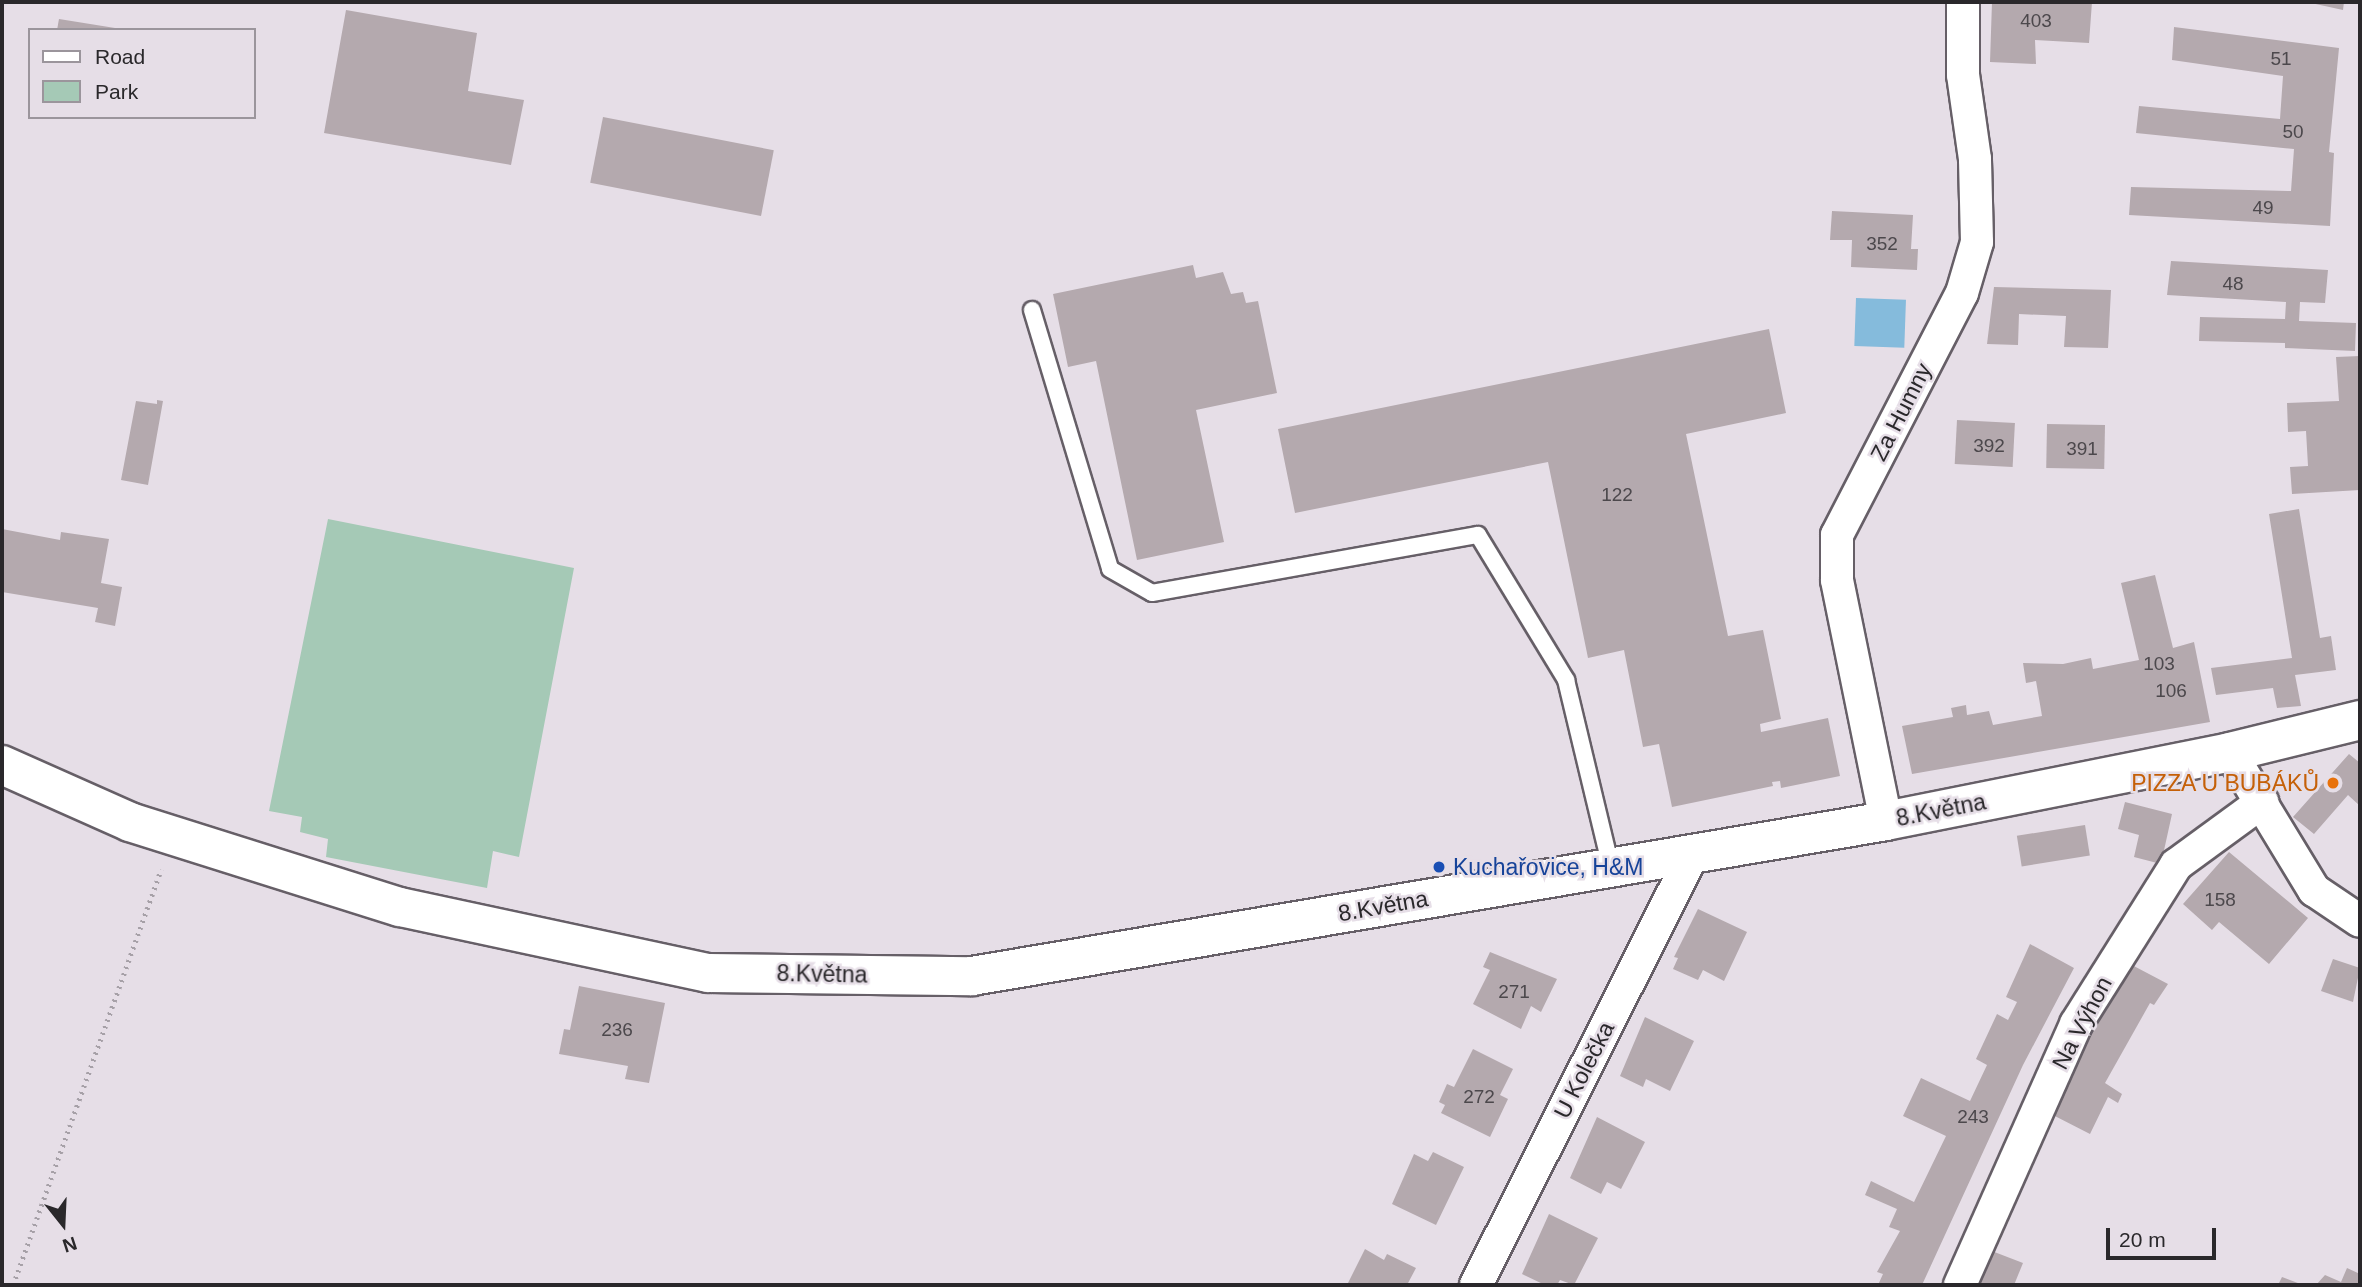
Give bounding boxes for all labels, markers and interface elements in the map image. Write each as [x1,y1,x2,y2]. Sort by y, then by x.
house number: 403 [2020,10,2052,32]
legend [28,28,256,119]
text: Road [95,45,145,68]
house number: 51 [2270,48,2292,70]
text: Park [95,80,138,103]
house number: 50 [2282,121,2304,143]
house number: 49 [2252,197,2274,219]
house number: 352 [1866,233,1898,255]
house number: 48 [2222,273,2244,295]
street label: Za Humny [1865,358,1937,466]
house number: 392 [1973,435,2005,457]
house number: 391 [2066,438,2098,460]
house number: 122 [1601,484,1633,506]
house number: 103 [2143,653,2175,675]
house number: 106 [2155,680,2187,702]
place label: PIZZA U BUBÁKŮ [2130,769,2319,797]
marker: PIZZA U BUBÁKŮ [2325,775,2341,791]
street label: 8.Května [1894,788,1988,832]
place label: Kuchařovice, H&M [1453,853,1643,881]
marker: Kuchařovice, H&M [1431,859,1447,875]
street label: 8.Května [1336,885,1430,927]
house number: 158 [2204,889,2236,911]
street label: 8.Května [776,959,868,989]
street label: Na Výhon [2046,972,2118,1074]
house number: 271 [1498,981,1530,1003]
street label: U Kolečka [1548,1017,1620,1123]
house number: 236 [601,1019,633,1041]
house number: 272 [1463,1086,1495,1108]
house number: 243 [1957,1106,1989,1128]
north arrow [28,1189,98,1259]
scale bar [2110,1214,2220,1258]
text: 20 m [2119,1228,2166,1251]
text: N [60,1232,79,1257]

